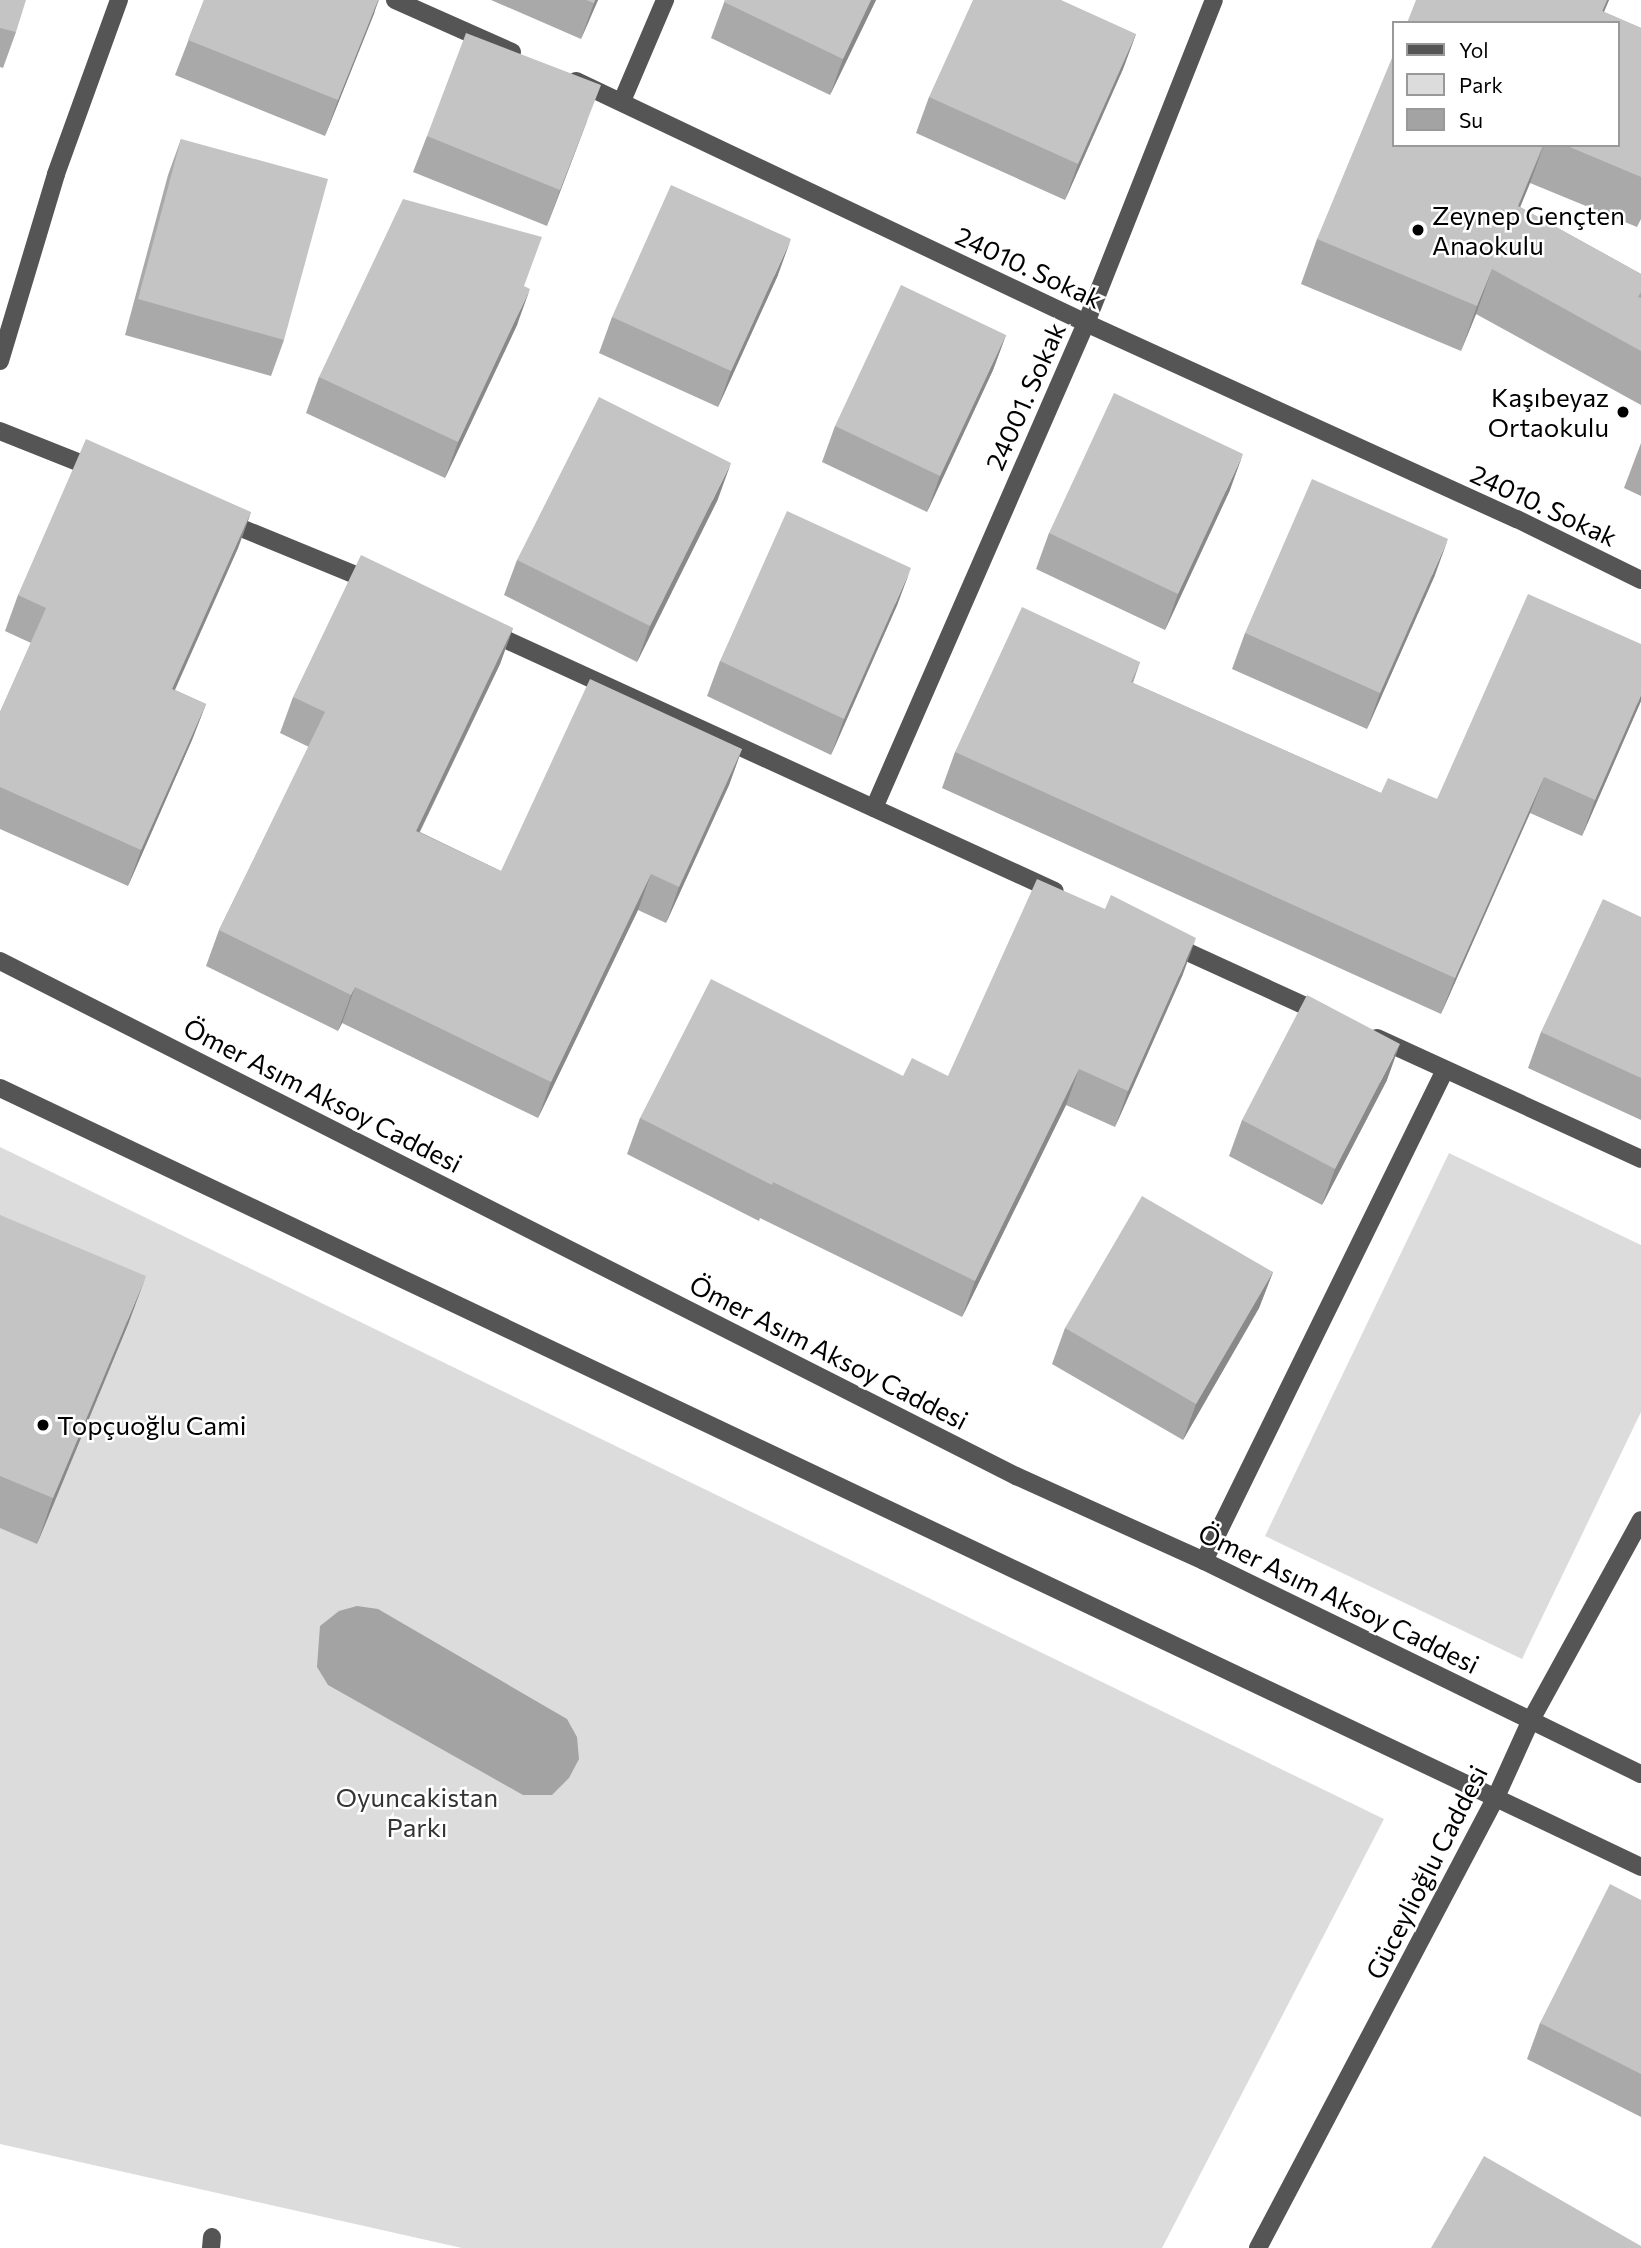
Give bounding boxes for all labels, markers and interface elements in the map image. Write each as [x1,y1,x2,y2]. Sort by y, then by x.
legend [1392,21,1620,147]
text: Yol [1459,37,1489,62]
text: Park [1459,72,1503,97]
text: Su [1459,107,1483,132]
place label: Zeynep Gençten Anaokulu [1432,199,1625,260]
street label: 24010. Sokak [951,220,1107,314]
marker: Zeynep Gençten Anaokulu [1410,222,1426,238]
street label: 24001. Sokak [979,317,1071,475]
place label: Kaşıbeyaz Ortaokulu [1488,381,1609,442]
marker: Kaşıbeyaz Ortaokulu [1615,404,1631,420]
street label: 24010. Sokak [1466,458,1622,552]
street label: Ömer Asım Aksoy Caddesi [179,1011,467,1179]
street label: Ömer Asım Aksoy Caddesi [685,1268,973,1436]
place label: Topçuoğlu Cami [57,1409,246,1441]
marker: Topçuoğlu Cami [35,1417,51,1433]
street label: Ömer Asım Aksoy Caddesi [1194,1516,1484,1680]
street label: Güceylioğlu Caddesi [1359,1760,1493,1984]
park label: Oyuncakistan Parkı [336,1781,498,1842]

